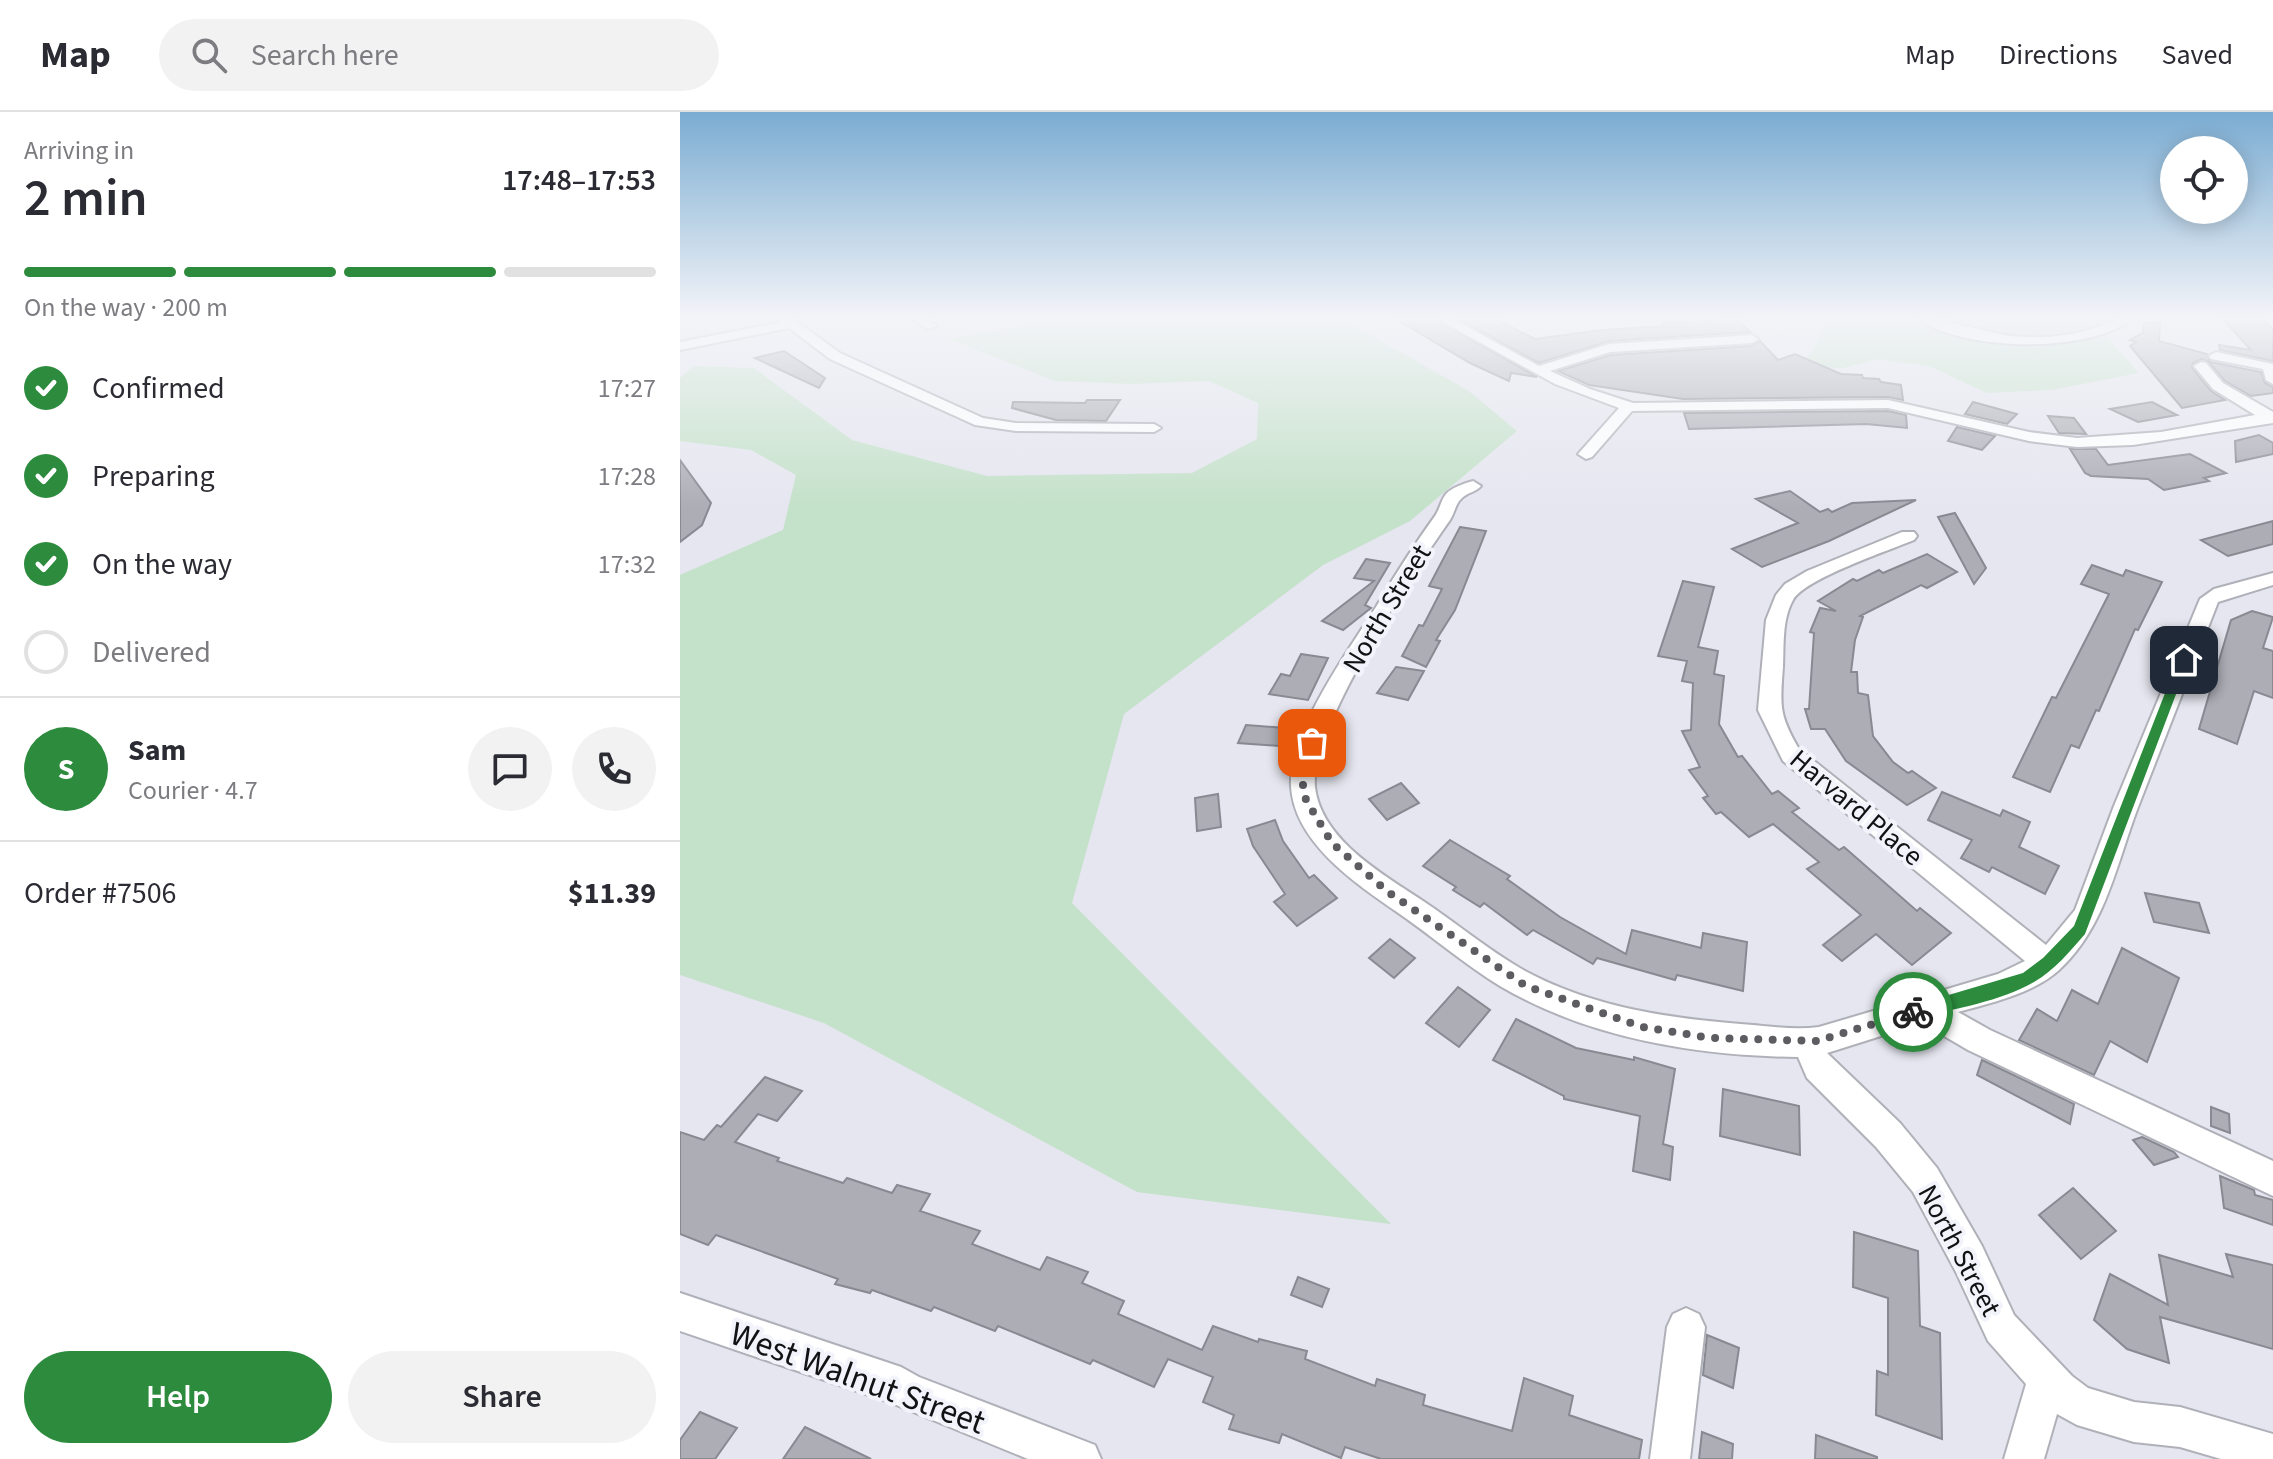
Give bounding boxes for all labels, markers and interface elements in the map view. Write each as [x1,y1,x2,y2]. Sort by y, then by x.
search box [159,19,719,91]
text: Map [40,28,111,82]
icon: search [187,33,231,77]
text: Search here [251,34,399,77]
text: Map [1905,35,1955,75]
text: Directions [1999,35,2118,75]
text: Saved [2162,35,2233,75]
text: Arriving in [24,132,134,169]
map controls [2160,136,2248,224]
button: locate [2160,136,2248,224]
text: 17:48–17:53 [502,159,656,202]
text: 2 min [24,162,148,236]
text: On the way · 200 m [24,289,228,326]
icon: check [24,366,68,410]
text: Confirmed [92,367,225,410]
text: 17:27 [598,370,656,407]
icon: check [24,454,68,498]
text: Preparing [92,455,215,498]
text: 17:28 [598,458,656,495]
street label: North Street [1333,536,1441,680]
icon: check [24,542,68,586]
text: On the way [92,543,232,586]
text: 17:32 [598,546,656,583]
pin [2150,626,2218,694]
text: Delivered [92,631,211,674]
icon: home [2162,638,2206,682]
pin [1278,709,1346,777]
icon: bag [1290,721,1334,765]
button: chat [468,727,552,811]
button: phone [572,727,656,811]
text: Sam [128,729,186,772]
street label: Harvard Place [1781,740,1932,876]
text: S [58,748,74,791]
text: Courier · 4.7 [128,772,258,809]
text: Order #7506 [24,872,177,915]
text: $11.39 [568,872,656,915]
courier [1873,972,1953,1052]
icon: bike [1891,990,1935,1034]
street label: North Street [1908,1178,2011,1324]
street label: West Walnut Street [723,1310,992,1447]
button: Help [24,1351,332,1443]
button: Share [348,1351,656,1443]

